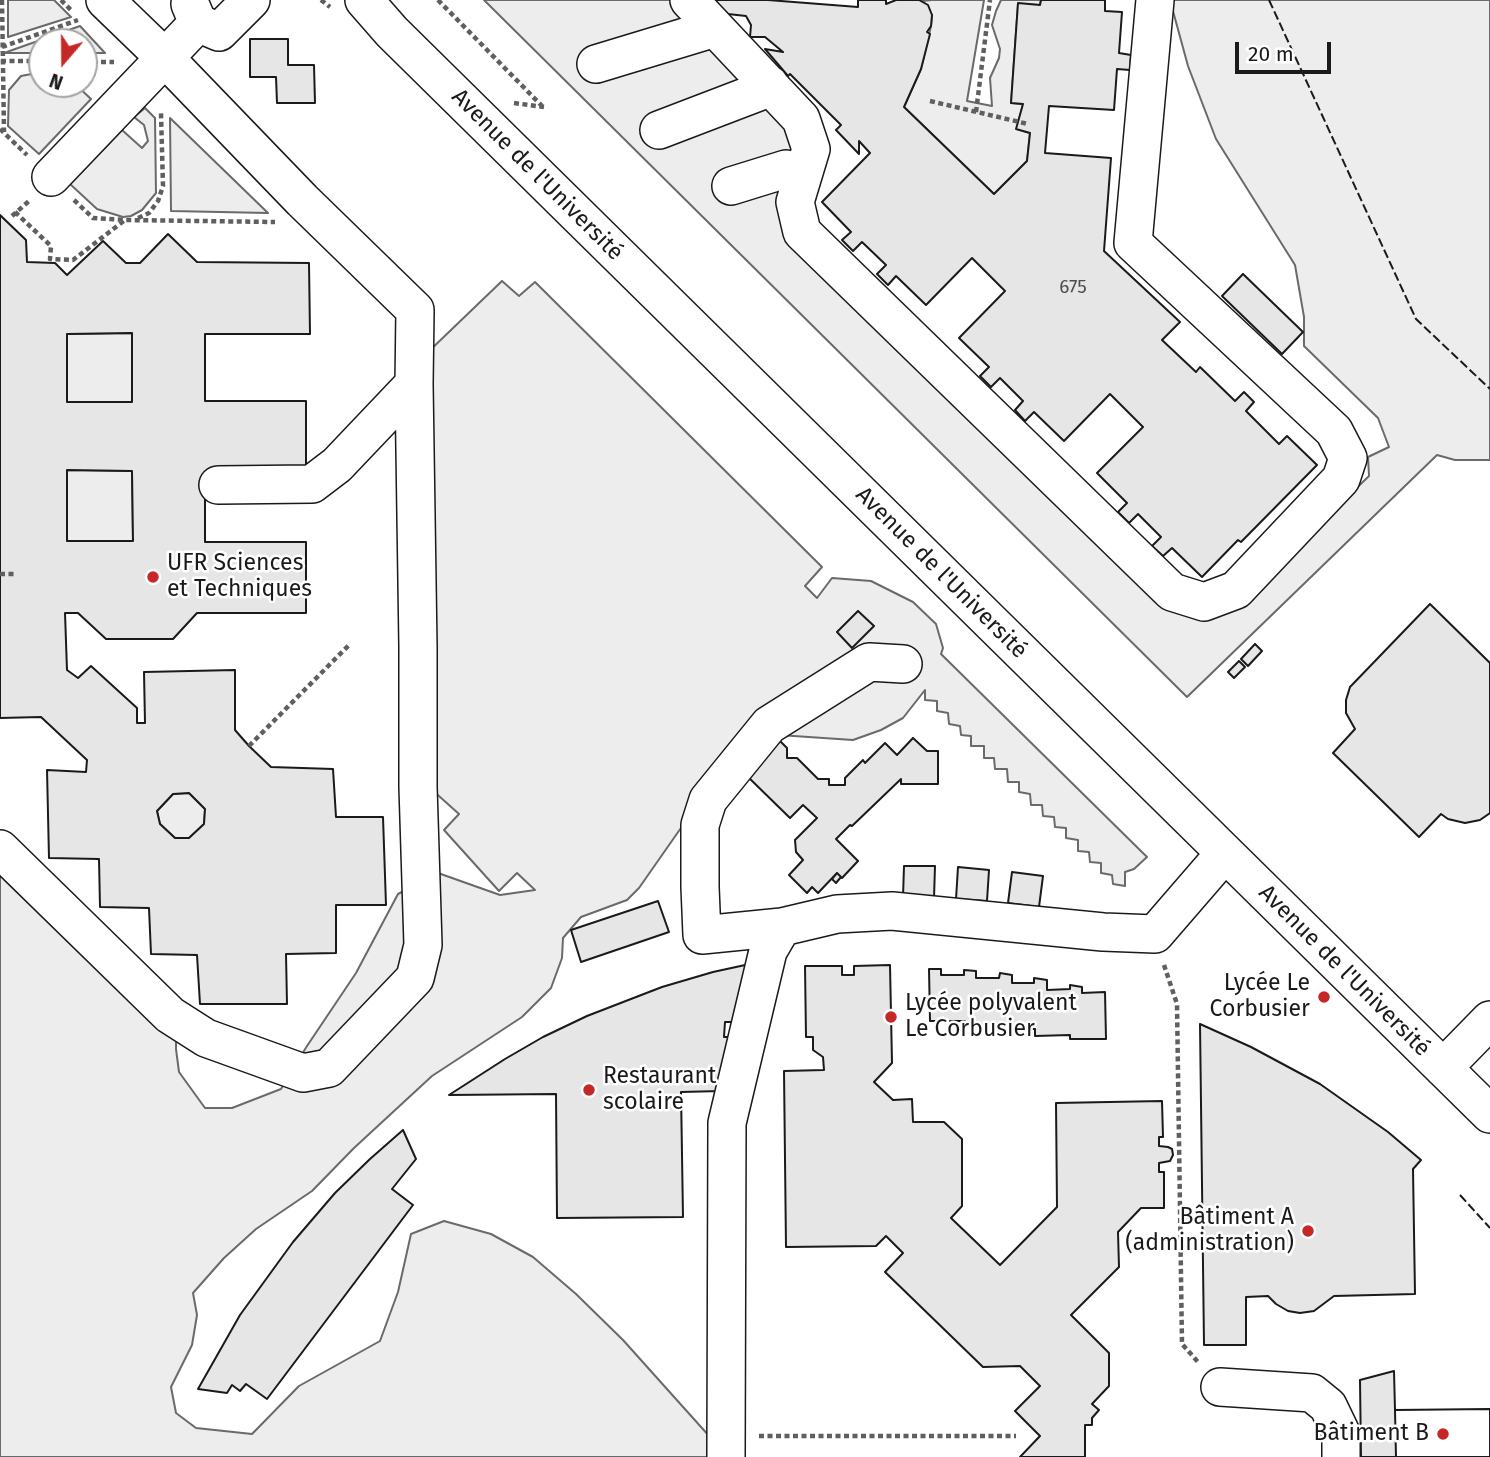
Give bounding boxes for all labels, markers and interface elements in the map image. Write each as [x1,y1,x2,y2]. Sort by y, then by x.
north arrow [28,28,98,98]
scale bar [1238,28,1334,72]
text: 20 m [1248,41,1294,67]
text: N [46,68,66,94]
street label: Avenue de l'Université [445,83,629,267]
house number: 675 [1059,277,1087,299]
street label: Avenue de l'Université [849,481,1033,665]
place label: UFR Sciences et Techniques [167,550,312,604]
marker: UFR Sciences et Techniques [145,569,161,585]
street label: Avenue de l'Université [1252,879,1436,1063]
place label: Lycée Le Corbusier [1210,970,1310,1024]
marker: Lycée Le Corbusier [1316,989,1332,1005]
place label: Lycée polyvalent Le Corbusier [905,990,1077,1044]
marker: Lycée polyvalent Le Corbusier [883,1009,899,1025]
place label: Restaurant scolaire [603,1063,716,1117]
marker: Restaurant scolaire [581,1082,597,1098]
place label: Bâtiment A (administration) [1125,1204,1294,1258]
marker: Bâtiment A (administration) [1300,1223,1316,1239]
place label: Bâtiment B [1314,1420,1429,1448]
marker: Bâtiment B [1435,1426,1451,1442]

